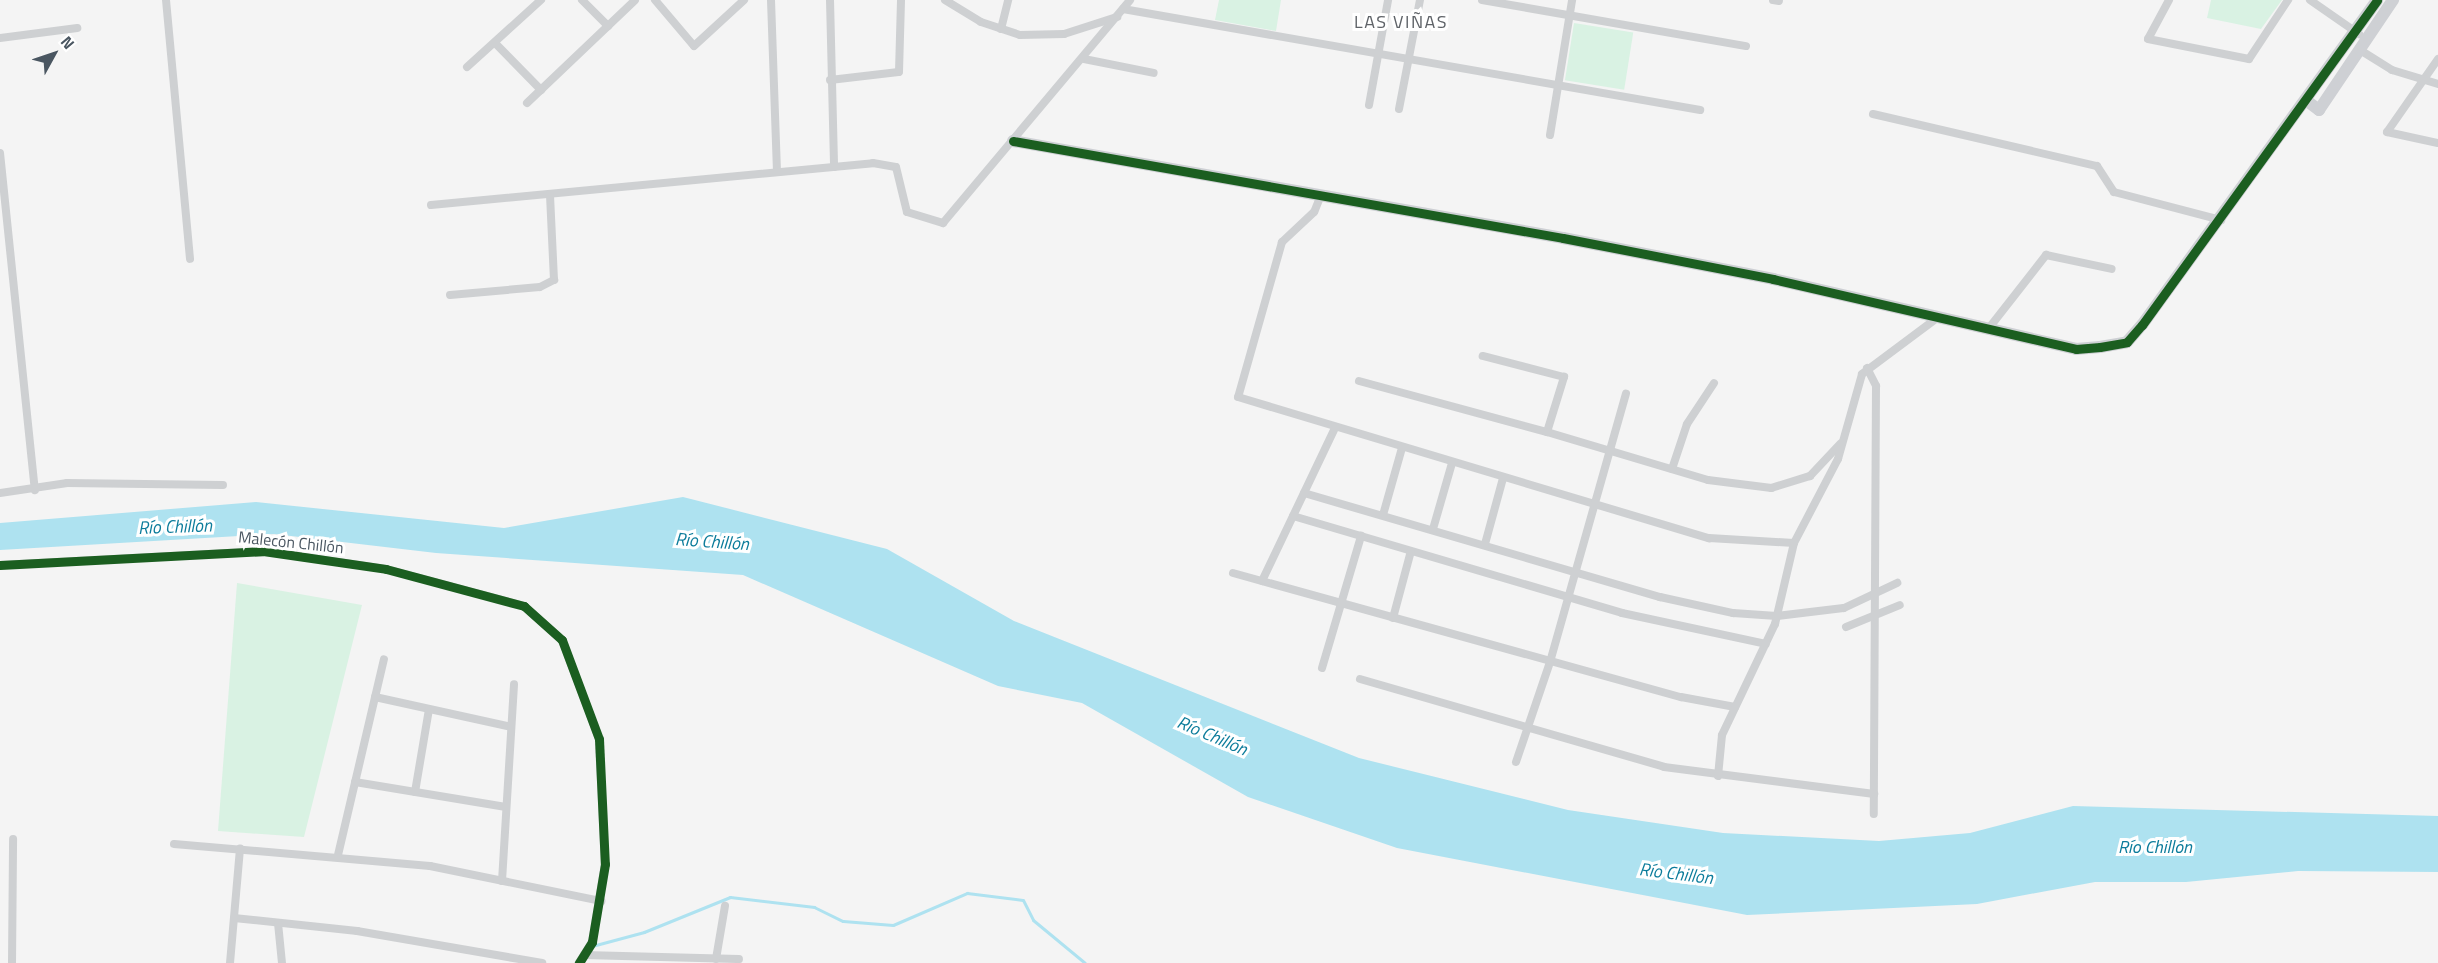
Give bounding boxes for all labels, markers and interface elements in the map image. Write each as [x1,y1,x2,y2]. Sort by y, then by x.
district label: LAS VIÑAS [1354,11,1448,33]
north arrow [24,24,84,84]
text: N [55,30,81,54]
water label: Río Chillón [138,515,212,539]
street label: Malecón Chillón [237,527,345,557]
water label: Río Chillón [674,529,750,555]
water label: Río Chillón [1174,712,1250,760]
water label: Río Chillón [2118,836,2192,858]
water label: Río Chillón [1638,859,1714,889]

